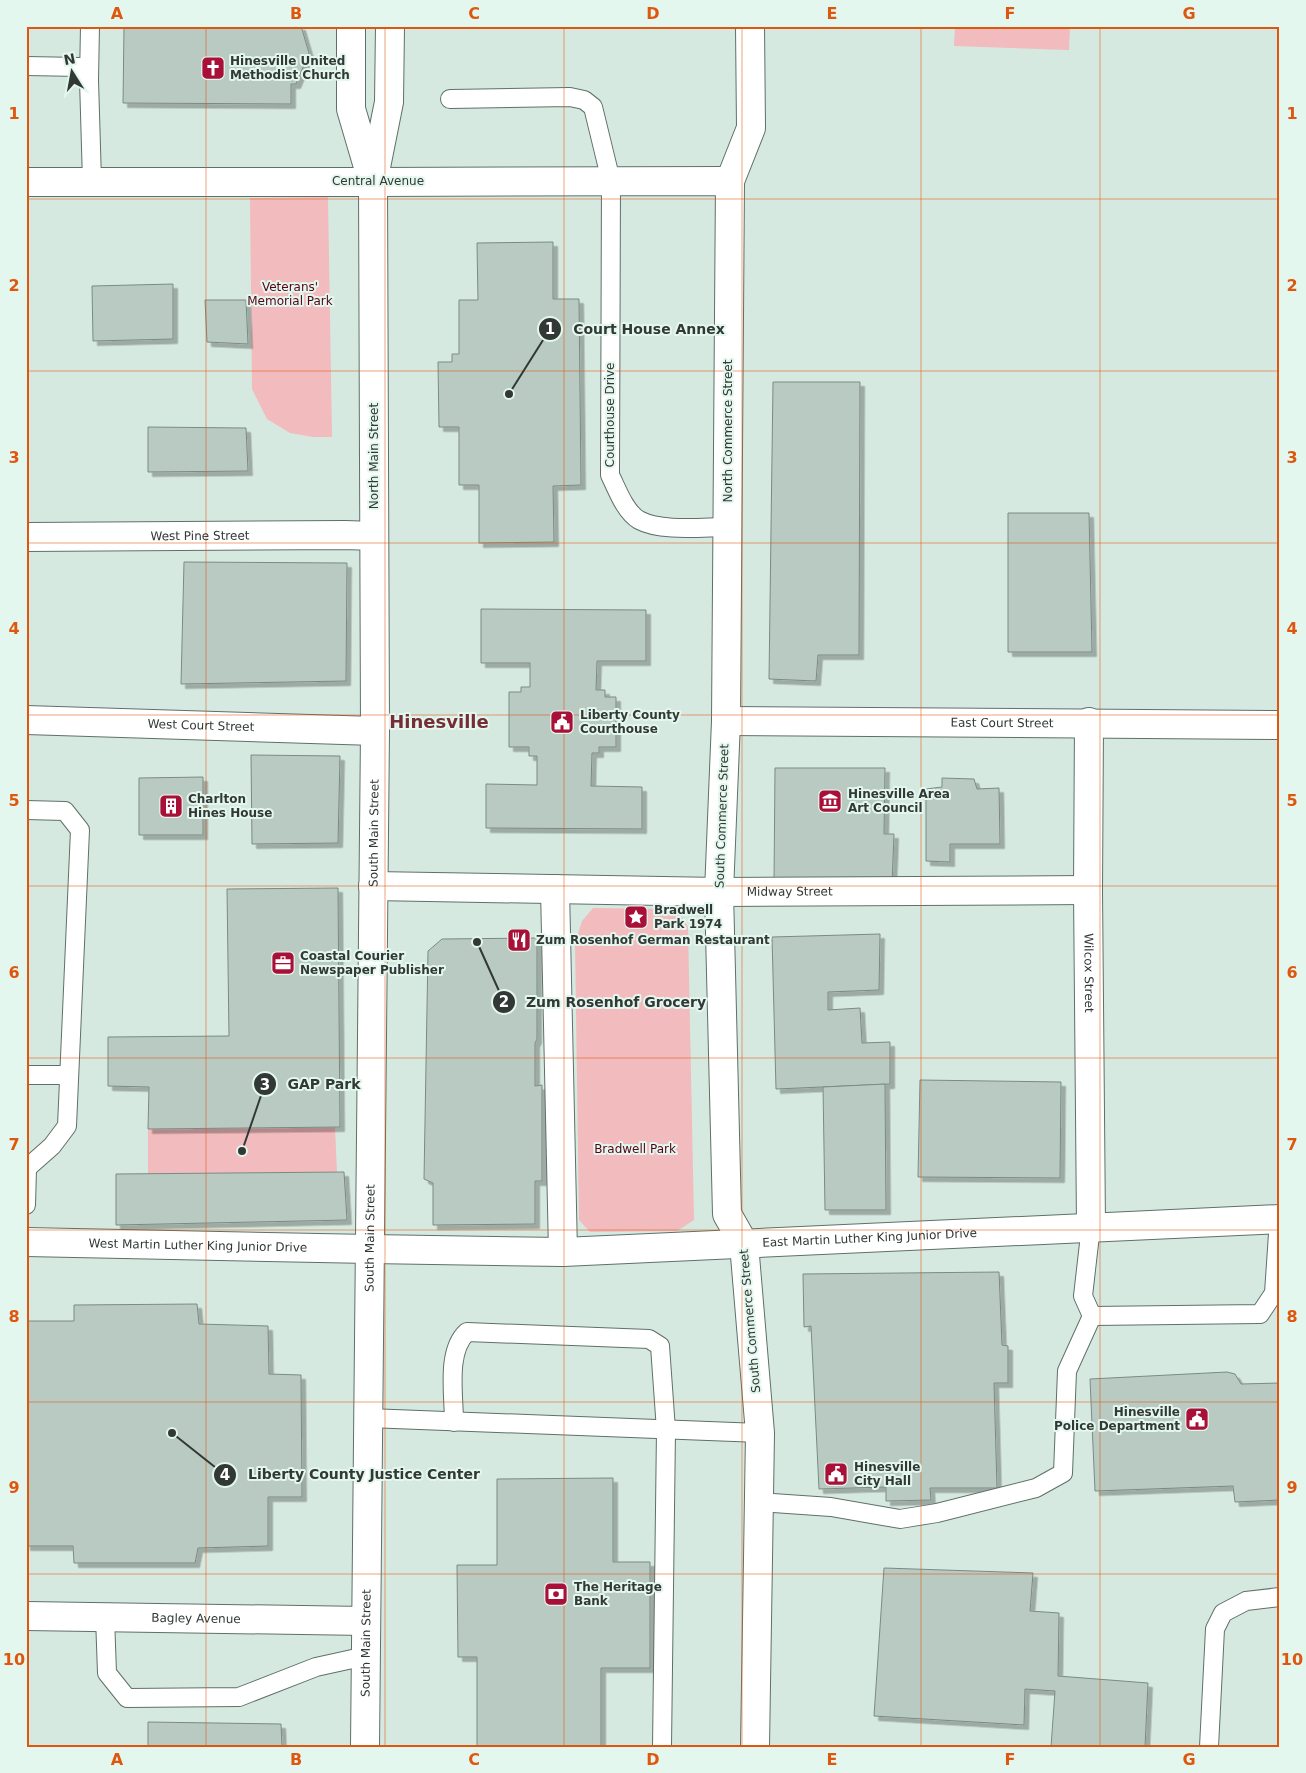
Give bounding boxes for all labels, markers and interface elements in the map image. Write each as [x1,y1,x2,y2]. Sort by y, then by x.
text: A [111,4,124,23]
text: B [290,4,302,23]
text: C [468,4,480,23]
text: D [646,4,660,23]
text: E [827,4,837,23]
text: F [1005,4,1015,23]
text: G [1182,4,1196,23]
north arrow [48,48,98,98]
text: N [62,50,77,68]
place label: Hinesville United Methodist Church [230,54,350,82]
church icon: Hinesville United Methodist Church [200,55,226,81]
text: 1 [8,104,20,123]
text: 1 [1286,104,1298,123]
street label: Central Avenue [332,174,424,188]
text: 2 [8,276,20,295]
text: 2 [1286,276,1298,295]
park label: Veterans' Memorial Park [247,280,333,308]
callout: Court House Annex [538,314,734,343]
text: 1 [545,320,555,338]
text: Court House Annex [573,321,725,337]
street label: North Commerce Street [721,359,735,502]
street label: Courthouse Drive [603,363,617,467]
street label: North Main Street [367,403,381,509]
text: 3 [8,448,20,467]
text: 3 [1286,448,1298,467]
street label: West Pine Street [150,529,250,543]
text: 4 [8,619,20,638]
text: 4 [1286,619,1298,638]
place label: Liberty County Courthouse [580,708,680,736]
public building icon: Liberty County Courthouse [549,709,575,735]
district label: Hinesville [389,711,489,732]
street label: East Court Street [950,716,1054,730]
street label: West Court Street [147,717,255,734]
street label: South Commerce Street [712,743,732,888]
street label: South Main Street [366,779,382,887]
place label: Hinesville Area Art Council [848,787,950,815]
museum icon: Hinesville Area Art Council [817,788,843,814]
text: 5 [8,791,20,810]
text: 5 [1286,791,1298,810]
place label: Charlton Hines House [188,792,272,820]
building icon: Charlton Hines House [158,793,184,819]
street label: Midway Street [747,884,833,899]
place label: Bradwell Park 1974 [654,903,722,931]
place icon: Bradwell Park 1974 [623,904,649,930]
restaurant icon: Zum Rosenhof German Restaurant [506,927,532,953]
place label: Zum Rosenhof German Restaurant [536,933,770,947]
street label: Wilcox Street [1081,933,1096,1013]
place label: Coastal Courier Newspaper Publisher [300,949,444,977]
office icon: Coastal Courier Newspaper Publisher [270,950,296,976]
text: 6 [8,963,20,982]
text: 6 [1286,963,1298,982]
callout: Zum Rosenhof Grocery [491,987,716,1016]
text: 2 [499,993,509,1011]
text: Zum Rosenhof Grocery [526,994,706,1010]
callout: GAP Park [253,1070,371,1099]
text: 3 [260,1076,270,1094]
text: GAP Park [287,1076,361,1092]
text: 7 [8,1135,20,1154]
text: 7 [1286,1135,1298,1154]
park label: Bradwell Park [594,1142,676,1156]
street label: South Main Street [362,1184,378,1292]
street label: East Martin Luther King Junior Drive [762,1226,977,1250]
street label: West Martin Luther King Junior Drive [89,1236,307,1255]
street label: South Commerce Street [737,1248,763,1393]
text: 8 [8,1307,20,1326]
text: 8 [1286,1307,1298,1326]
place label: Hinesville Police Department [1054,1405,1180,1433]
public building icon: Hinesville Police Department [1184,1406,1210,1432]
callout: Liberty County Justice Center [213,1460,490,1489]
place label: Hinesville City Hall [854,1460,920,1488]
public building icon: Hinesville City Hall [823,1461,849,1487]
text: 4 [220,1466,230,1484]
text: Liberty County Justice Center [248,1466,480,1482]
text: 9 [8,1478,20,1497]
text: 9 [1286,1478,1298,1497]
place label: The Heritage Bank [574,1580,662,1608]
bank icon: The Heritage Bank [543,1581,569,1607]
street label: South Main Street [358,1589,374,1697]
street label: Bagley Avenue [151,1611,241,1626]
text: 10 [3,1650,25,1669]
text: 10 [1281,1650,1303,1669]
text: A [111,1750,124,1769]
text: B [290,1750,302,1769]
text: C [468,1750,480,1769]
text: D [646,1750,660,1769]
text: E [827,1750,837,1769]
text: F [1005,1750,1015,1769]
text: G [1182,1750,1196,1769]

